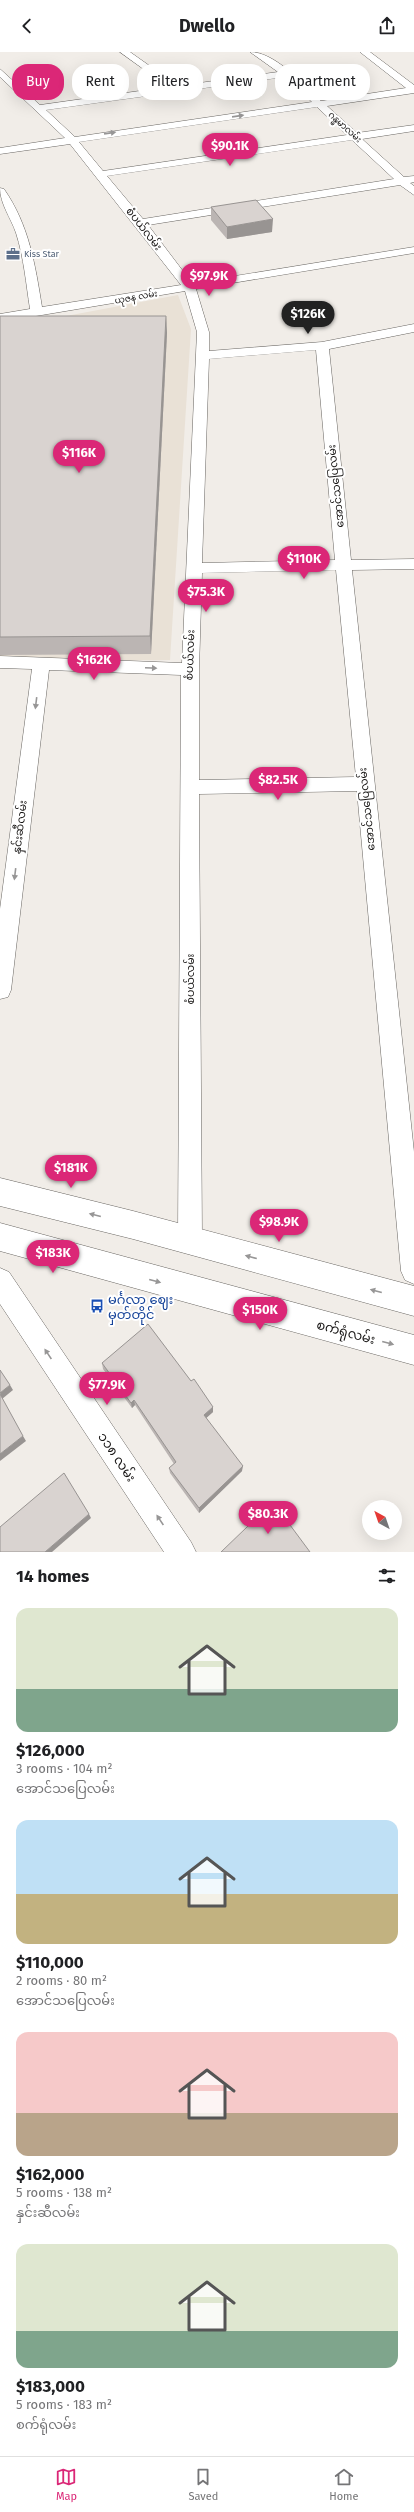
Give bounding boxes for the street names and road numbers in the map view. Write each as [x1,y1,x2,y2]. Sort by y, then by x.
street label: ဂန္ဓမာလမ်း [325,109,364,146]
street label: စံပယ်လမ်း [123,204,166,253]
street label: ယုဇန လမ်း [114,287,158,308]
street label: အောင်သပြေလမ်း [324,443,349,528]
street label: စံပယ်လမ်း [182,629,197,681]
street label: အောင်သပြေလမ်း [355,766,380,851]
street label: နှင်းဆီလမ်း [9,799,32,855]
street label: စံပယ်လမ်း [183,953,197,1004]
street label: စက်ရုံလမ်း [314,1316,377,1350]
street label: ၁၁၈ လမ်း [95,1429,140,1484]

